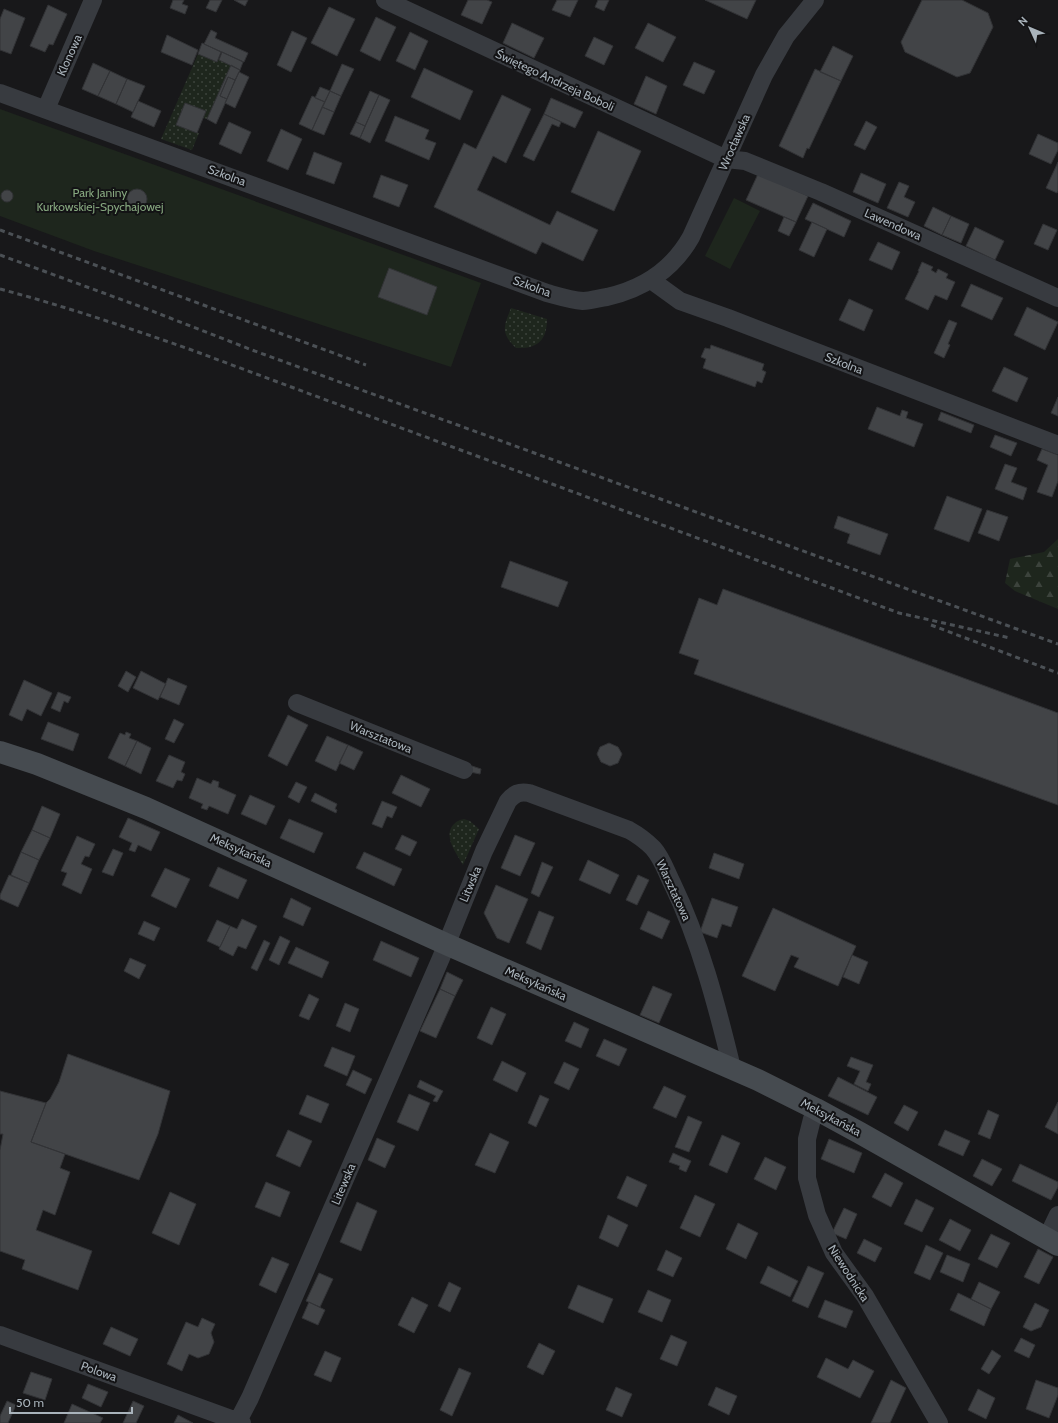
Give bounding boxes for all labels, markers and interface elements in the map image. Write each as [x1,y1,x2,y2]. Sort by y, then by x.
north arrow [1010,8,1050,48]
text: N [1015,13,1031,29]
street label: Klonowa [53,32,85,78]
street label: Świętego Andrzeja Boboli [493,46,617,114]
street label: Wrocławska [715,111,753,172]
street label: Szkolna [206,161,248,189]
park label: Park Janiny Kurkowskiej-Spychajowej [37,185,164,214]
street label: Lawendowa [862,205,924,243]
street label: Szkolna [511,272,553,300]
street label: Szkolna [823,349,865,377]
street label: Warsztatowa [348,718,414,756]
street label: Meksykańska [208,830,274,870]
street label: Warsztatowa [653,857,695,923]
street label: Litwska [456,864,484,904]
street label: Meksykańska [503,963,569,1003]
street label: Meksykańska [798,1095,864,1139]
street label: Litewska [328,1161,358,1207]
street label: Niewodnicka [825,1242,873,1304]
street label: Polowa [79,1358,119,1384]
scale bar [10,1389,132,1415]
text: 50 m [16,1395,44,1410]

